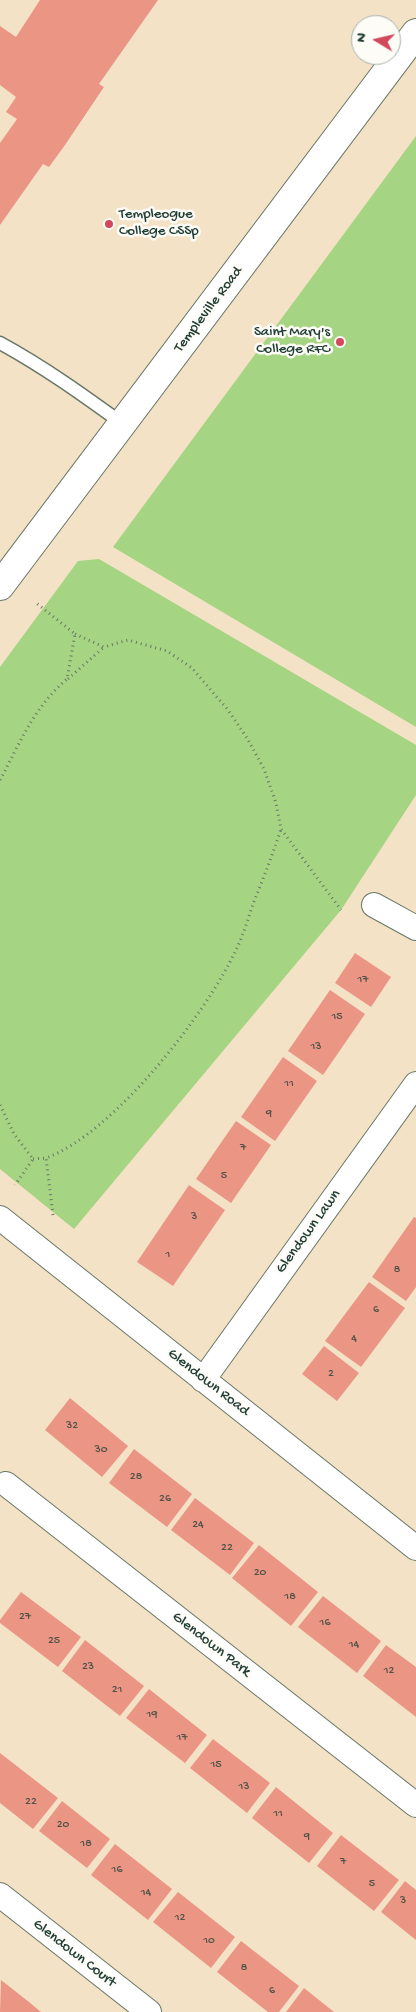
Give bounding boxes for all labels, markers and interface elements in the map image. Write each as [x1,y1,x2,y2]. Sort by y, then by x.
north arrow [351,15,401,65]
text: N [353,32,371,44]
place label: Templeogue College CSSp [119,206,199,241]
marker: Templeogue College CSSp [103,218,115,230]
street label: Templeville Road [171,263,247,357]
place label: Saint Mary's College RFC [254,324,330,359]
marker: Saint Mary's College RFC [334,336,346,348]
house number: 17 [357,973,369,987]
house number: 15 [331,1010,343,1024]
house number: 13 [310,1040,322,1054]
house number: 11 [284,1077,294,1091]
house number: 9 [266,1107,272,1121]
house number: 7 [240,1141,246,1155]
house number: 5 [221,1169,227,1183]
street label: Glendown Lawn [273,1187,345,1277]
house number: 3 [191,1210,197,1224]
house number: 1 [166,1248,170,1262]
house number: 8 [394,1263,400,1277]
house number: 6 [373,1303,379,1317]
house number: 4 [351,1332,357,1346]
street label: Glendown Road [163,1345,253,1421]
house number: 2 [328,1367,334,1381]
house number: 32 [66,1419,78,1433]
house number: 30 [94,1443,108,1457]
house number: 28 [130,1470,142,1484]
house number: 26 [159,1492,171,1506]
house number: 24 [192,1518,204,1532]
house number: 22 [221,1541,233,1555]
house number: 20 [254,1566,266,1580]
house number: 18 [284,1590,296,1604]
street label: Glendown Park [168,1609,254,1681]
house number: 27 [19,1610,31,1624]
house number: 16 [320,1616,330,1630]
house number: 25 [48,1634,60,1648]
house number: 14 [349,1638,359,1652]
house number: 23 [82,1660,94,1674]
house number: 12 [384,1664,394,1678]
house number: 21 [112,1683,122,1697]
house number: 19 [147,1708,157,1722]
house number: 17 [176,1731,188,1745]
house number: 15 [210,1758,222,1772]
house number: 13 [238,1780,250,1794]
house number: 22 [25,1795,37,1809]
house number: 11 [273,1807,283,1821]
house number: 20 [57,1818,69,1832]
house number: 9 [304,1830,310,1844]
house number: 18 [80,1837,92,1851]
house number: 7 [340,1855,346,1869]
house number: 16 [112,1863,122,1877]
house number: 5 [369,1877,375,1891]
house number: 14 [141,1886,151,1900]
house number: 3 [400,1894,406,1908]
house number: 12 [175,1911,185,1925]
street label: Glendown Court [29,1916,119,1992]
house number: 10 [203,1934,215,1948]
house number: 8 [241,1961,247,1975]
house number: 6 [269,1984,275,1998]

